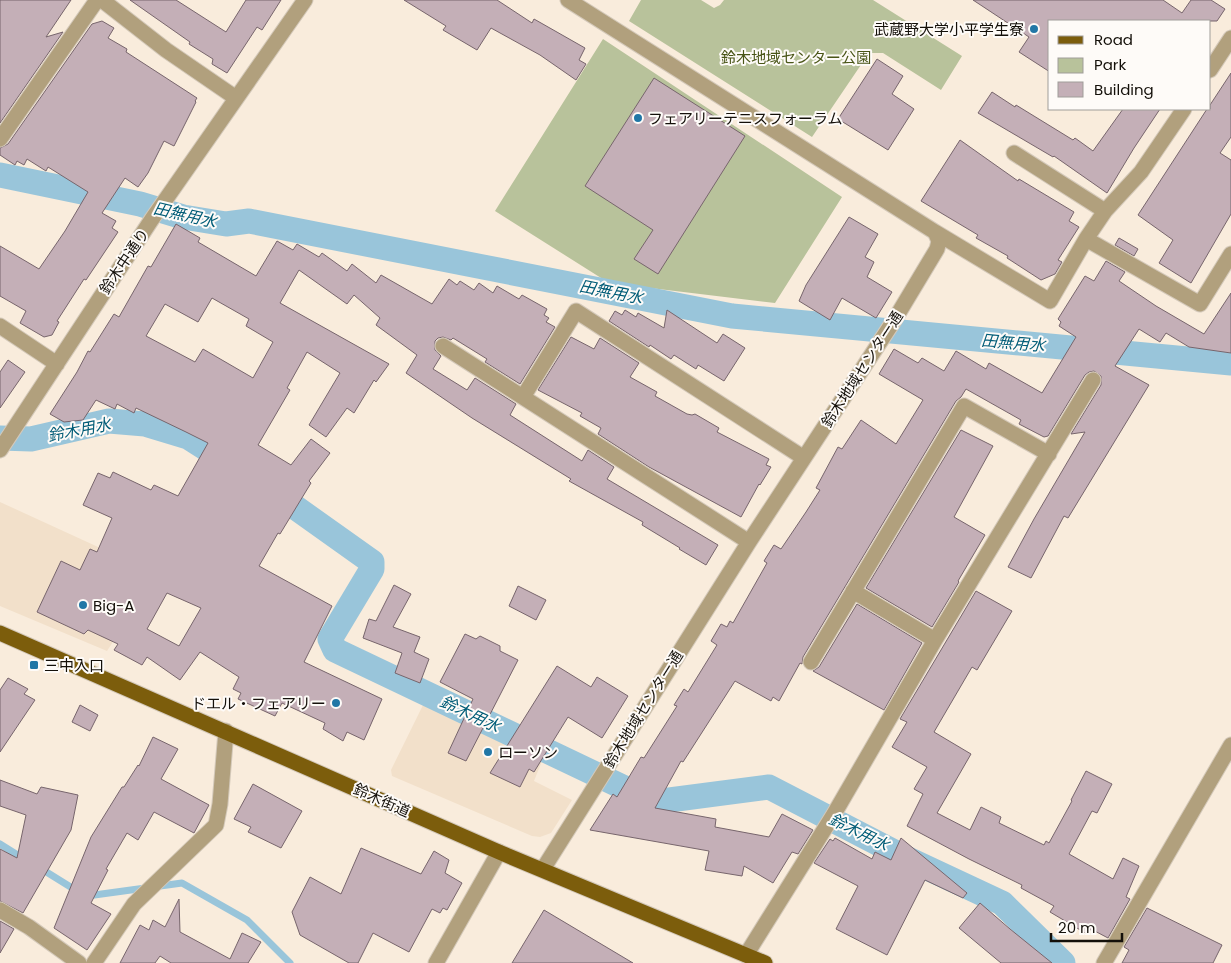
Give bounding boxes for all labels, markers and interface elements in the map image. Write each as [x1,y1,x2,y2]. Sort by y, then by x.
place label: 武蔵野大学小平学生寮 [874,19,1024,40]
legend [1048,20,1211,110]
marker: 武蔵野大学小平学生寮 [1028,23,1040,35]
text: Road [1094,29,1133,50]
park label: 鈴木地域センター公園 [721,47,871,68]
text: Park [1094,54,1126,75]
text: Building [1094,79,1154,100]
place label: フェアリーテニスフォーラム [648,108,843,129]
marker: フェアリーテニスフォーラム [632,112,644,124]
water label: 田無用水 [151,197,221,234]
street label: 鈴木中通り [94,224,154,298]
water label: 田無用水 [577,275,647,310]
street label: 鈴木地域センター通 [816,307,908,431]
water label: 田無用水 [980,329,1048,357]
water label: 鈴木用水 [45,412,115,447]
place label: Big-A [93,595,134,616]
marker: Big-A [77,599,89,611]
street label: 鈴木地域センター通 [598,646,688,772]
place label: 三中入口 [44,655,104,676]
marker: 三中入口 [28,659,40,671]
water label: 鈴木用水 [436,690,506,739]
place label: ドエル・フェアリー [191,693,326,714]
marker: ドエル・フェアリー [330,697,342,709]
place label: ローソン [498,742,558,763]
marker: ローソン [482,746,494,758]
street label: 鈴木街道 [350,778,414,822]
water label: 鈴木用水 [825,808,895,857]
scale bar [1051,910,1122,942]
text: 20 m [1058,917,1096,938]

